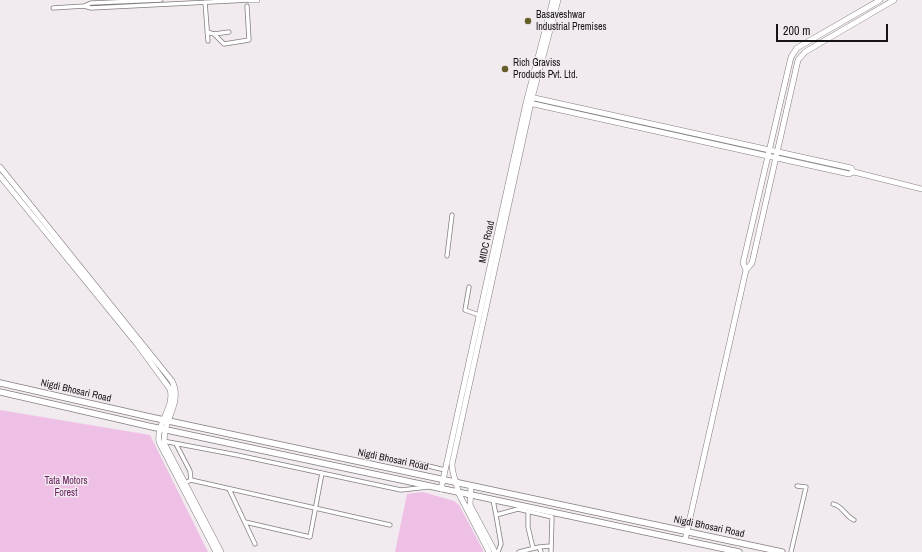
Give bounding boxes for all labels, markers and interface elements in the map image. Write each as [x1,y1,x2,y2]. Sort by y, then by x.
place label: Basaveshwar Industrial Premises [536,9,607,32]
marker: Basaveshwar Industrial Premises [523,16,533,26]
scale bar [778,16,890,42]
text: 200 m [783,23,810,39]
place label: Rich Graviss Products Pvt. Ltd. [513,57,578,80]
marker: Rich Graviss Products Pvt. Ltd. [500,64,510,74]
street label: MIDC Road [477,220,497,264]
street label: Nigdi Bhosari Road [40,377,112,405]
street label: Nigdi Bhosari Road [357,447,429,473]
park label: Tata Motors Forest [45,475,87,498]
street label: Nigdi Bhosari Road [673,514,745,540]

